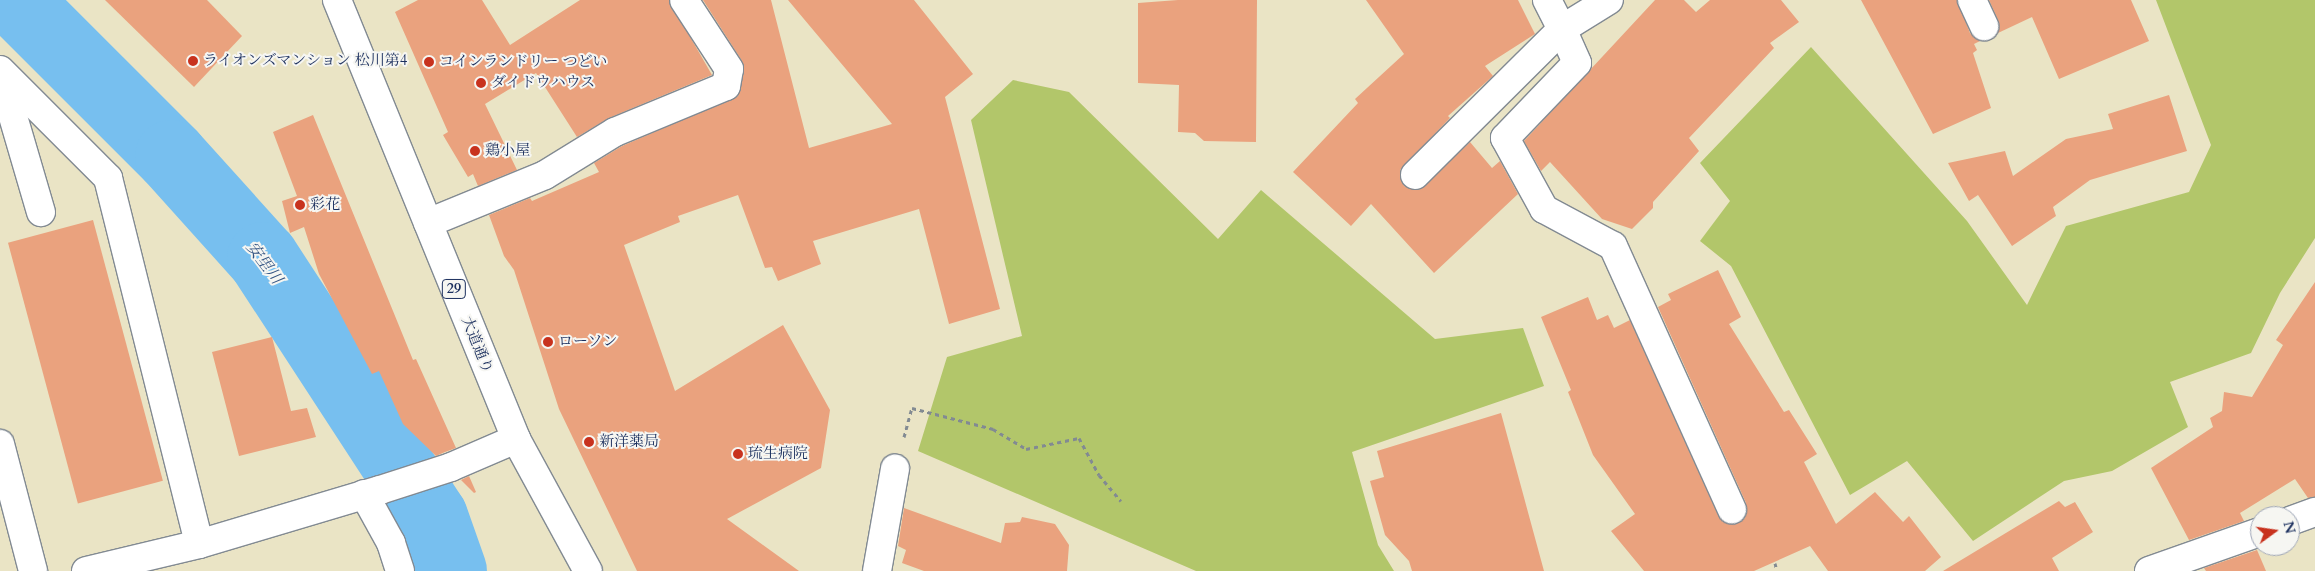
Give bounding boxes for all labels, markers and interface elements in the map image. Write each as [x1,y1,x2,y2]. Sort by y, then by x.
place label: ライオンズマンション 松川第4 [203,52,410,70]
place label: コインランドリー つどい [439,53,608,71]
marker: ライオンズマンション 松川第4 [187,55,199,67]
marker: コインランドリー つどい [423,56,435,68]
place label: ダイドウハウス [491,74,596,92]
marker: ダイドウハウス [475,77,487,89]
place label: 鶏小屋 [485,142,530,160]
marker: 鶏小屋 [469,145,481,157]
place label: 彩花 [310,196,340,214]
marker: 彩花 [294,199,306,211]
water label: 安里川 [242,238,286,288]
road number: 29 [442,278,466,300]
street label: 大道通り [457,314,497,376]
place label: ローソン [558,333,618,351]
marker: ローソン [542,336,554,348]
place label: 新洋薬局 [599,433,659,451]
marker: 新洋薬局 [583,436,595,448]
place label: 琉生病院 [748,445,808,463]
marker: 琉生病院 [732,448,744,460]
north arrow [2250,506,2300,556]
text: N [2278,519,2300,536]

